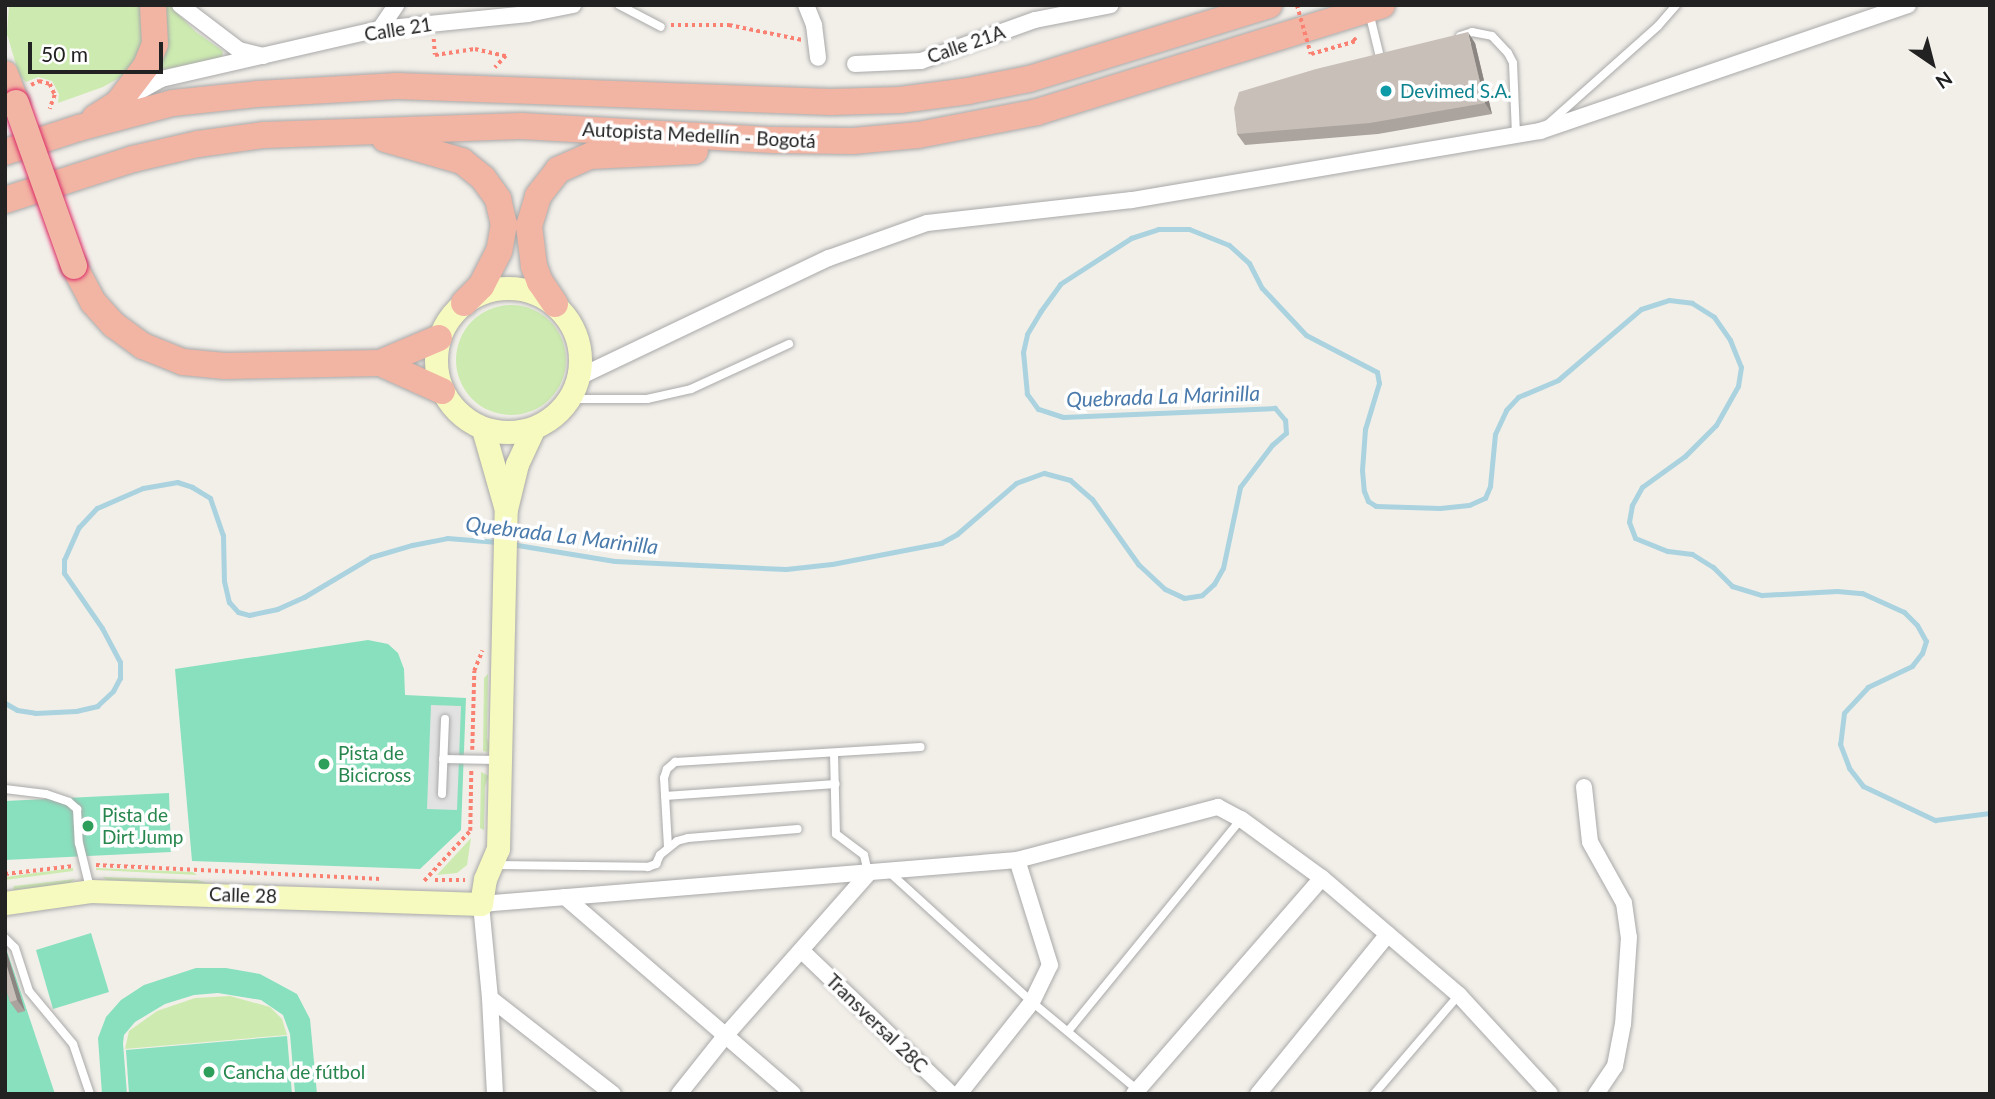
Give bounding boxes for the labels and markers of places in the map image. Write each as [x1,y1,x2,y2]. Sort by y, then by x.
place label: Devimed S.A. [1400,80,1512,102]
marker: Devimed S.A. [1378,83,1394,99]
place label: Pista de Bicicross [338,742,411,786]
marker: Pista de Bicicross [316,756,332,772]
place label: Pista de Dirt Jump [102,804,184,848]
marker: Pista de Dirt Jump [80,818,96,834]
place label: Cancha de fútbol [223,1061,365,1083]
marker: Cancha de fútbol [201,1064,217,1080]

